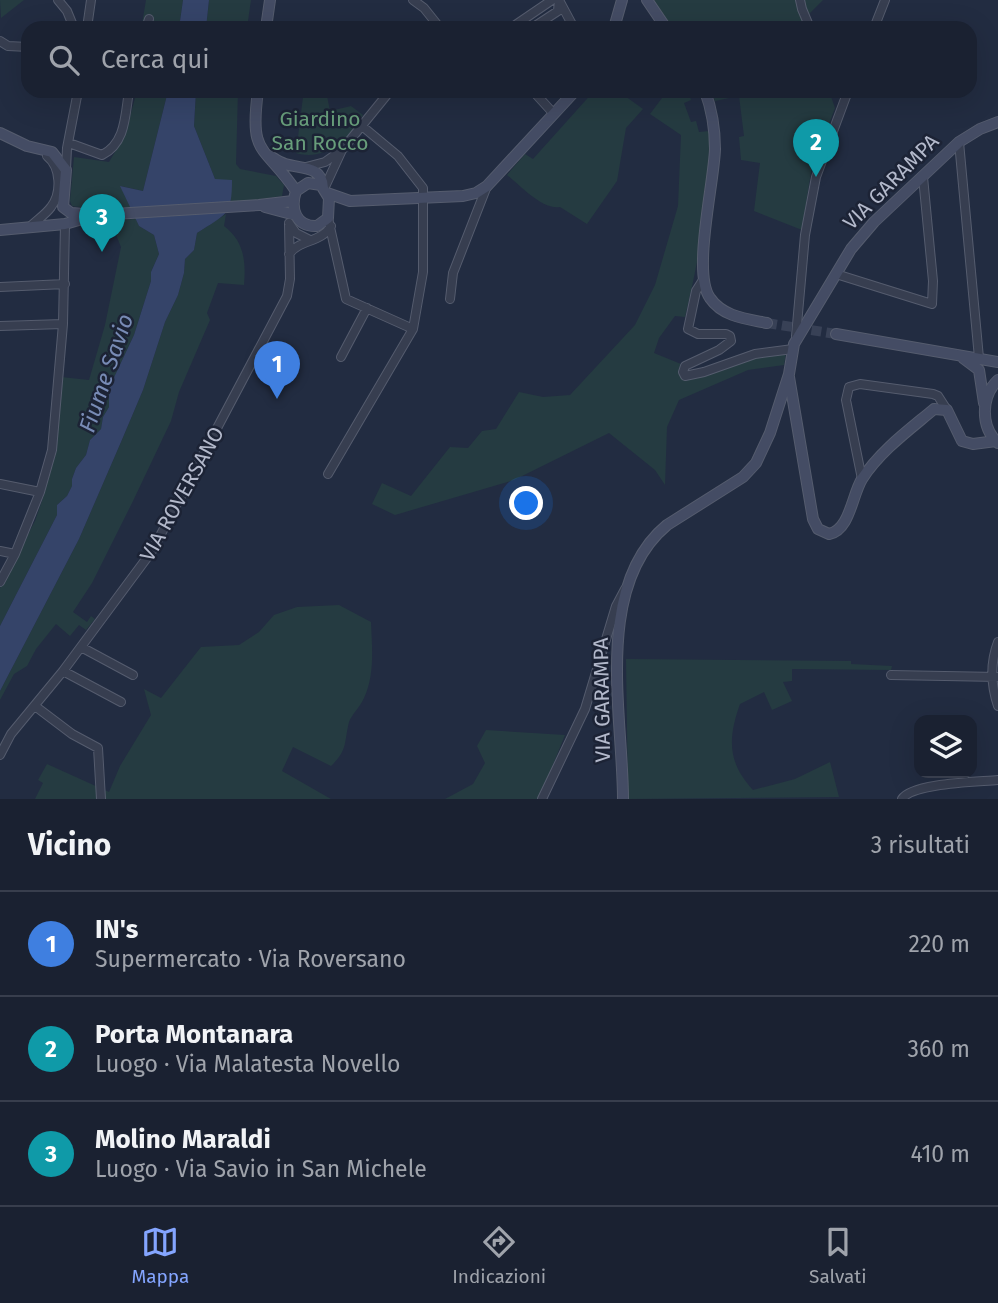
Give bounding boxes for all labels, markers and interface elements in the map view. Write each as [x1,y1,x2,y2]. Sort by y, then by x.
search box [21,21,977,98]
icon: search [45,41,83,79]
text: Cerca qui [101,44,210,75]
park label: Giardino San Rocco [272,106,368,156]
pin: 2 [793,119,839,177]
street label: VIA GARAMPA [838,129,944,235]
pin: 3 [79,194,125,252]
water label: Fiume Savio [73,310,139,436]
pin: 1 [254,341,300,399]
street label: VIA ROVERSANO [134,422,230,566]
your location [509,486,543,520]
street label: VIA GARAMPA [588,637,616,763]
map controls [914,715,977,778]
button: layers [914,715,977,778]
text: Vicino [28,827,111,863]
text: 3 risultati [871,831,970,859]
text: IN's [95,914,138,945]
text: 1 [46,930,56,958]
text: 220 m [909,930,970,958]
text: Supermercato · Via Roversano [95,945,406,973]
text: Porta Montanara [95,1019,293,1050]
text: 2 [45,1035,57,1063]
text: 360 m [908,1035,970,1063]
text: Luogo · Via Malatesta Novello [95,1050,400,1078]
text: Molino Maraldi [95,1124,271,1155]
text: 3 [45,1140,57,1168]
text: 410 m [910,1140,970,1168]
text: Luogo · Via Savio in San Michele [95,1155,427,1183]
tab: Mappa [131,1223,189,1288]
tab: Indicazioni [452,1223,546,1288]
tab: Salvati [809,1223,867,1288]

